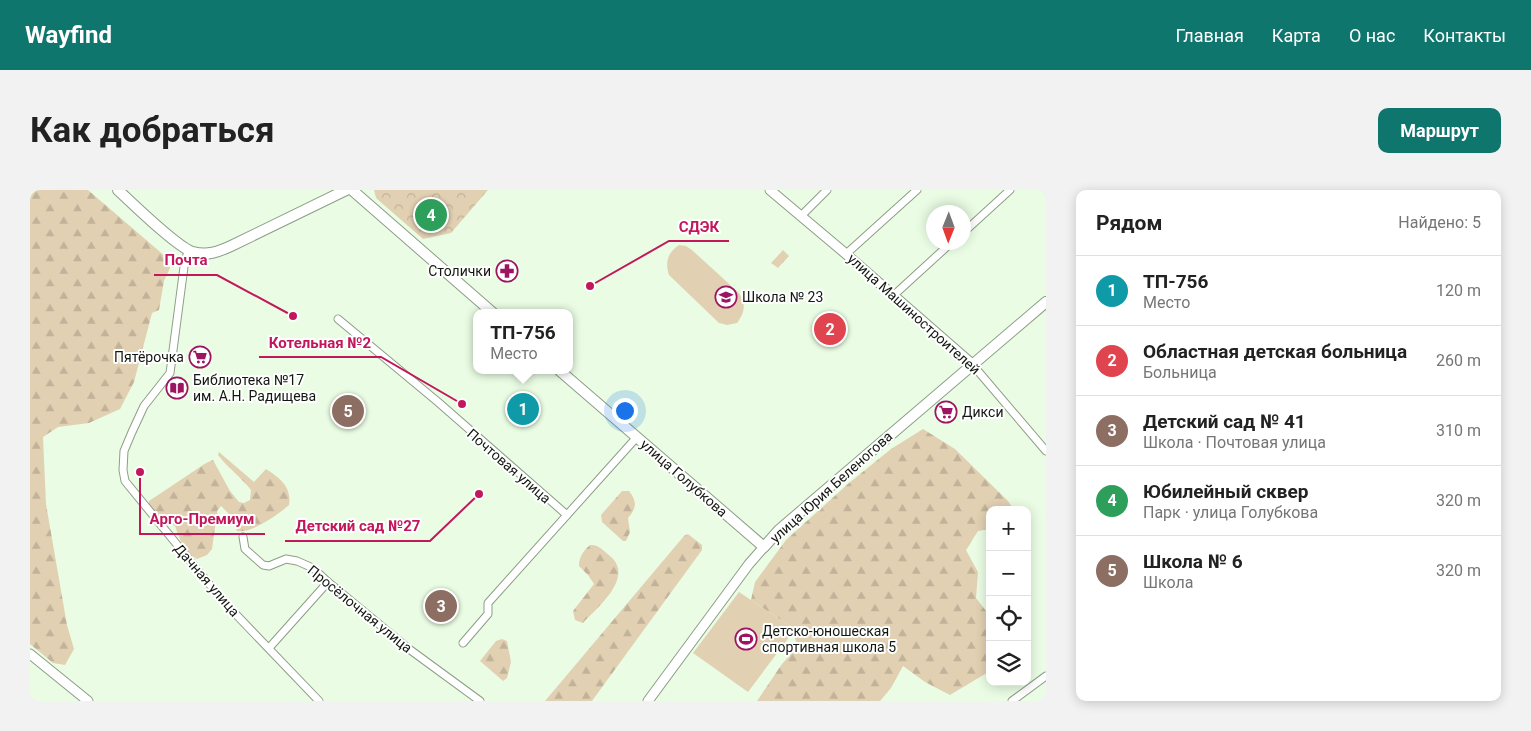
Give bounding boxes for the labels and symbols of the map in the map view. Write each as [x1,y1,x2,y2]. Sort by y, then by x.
pin: 4 [415,196,447,234]
north arrow [926,205,971,250]
callout: СДЭК [669,211,729,241]
text: СДЭК [679,218,720,236]
callout: Почта [154,245,217,275]
street label: улица Машиностроителей [845,250,983,378]
text: Почта [165,251,207,269]
pharmacy icon: Столички [495,259,519,283]
place label: Столички [428,263,491,279]
school or university icon: Школа № 23 [714,285,738,309]
place label: Школа № 23 [742,289,823,305]
pin: 2 [814,310,846,348]
callout: Котельная №2 [259,327,381,357]
text: Котельная №2 [269,334,372,352]
supermarket icon: Пятёрочка [188,345,212,369]
place label: Пятёрочка [114,349,184,365]
place label: Библиотека №17 им. А.Н. Радищева [193,372,316,404]
library icon: Библиотека №17 им. А.Н. Радищева [165,376,189,400]
pin: 1 [507,390,539,428]
pin: 5 [332,392,364,430]
your location [612,398,638,424]
supermarket icon: Дикси [934,400,958,424]
place label: Дикси [962,404,1003,420]
street label: Почтовая улица [464,425,554,507]
street label: улица Юрия Беленогова [767,428,895,546]
street label: улица Голубкова [637,436,731,520]
callout: Арго-Премиум [140,504,265,534]
text: Арго-Премиум [150,510,254,528]
callout: Детский сад №27 [285,511,430,541]
text: Детский сад №27 [296,517,420,535]
street label: Дачная улица [171,540,243,620]
street label: Просёлочная улица [305,562,415,656]
pin: 3 [425,587,457,625]
place label: Детско-юношеская спортивная школа 5 [762,623,896,655]
sports icon: Детско-юношеская спортивная школа 5 [734,627,758,651]

